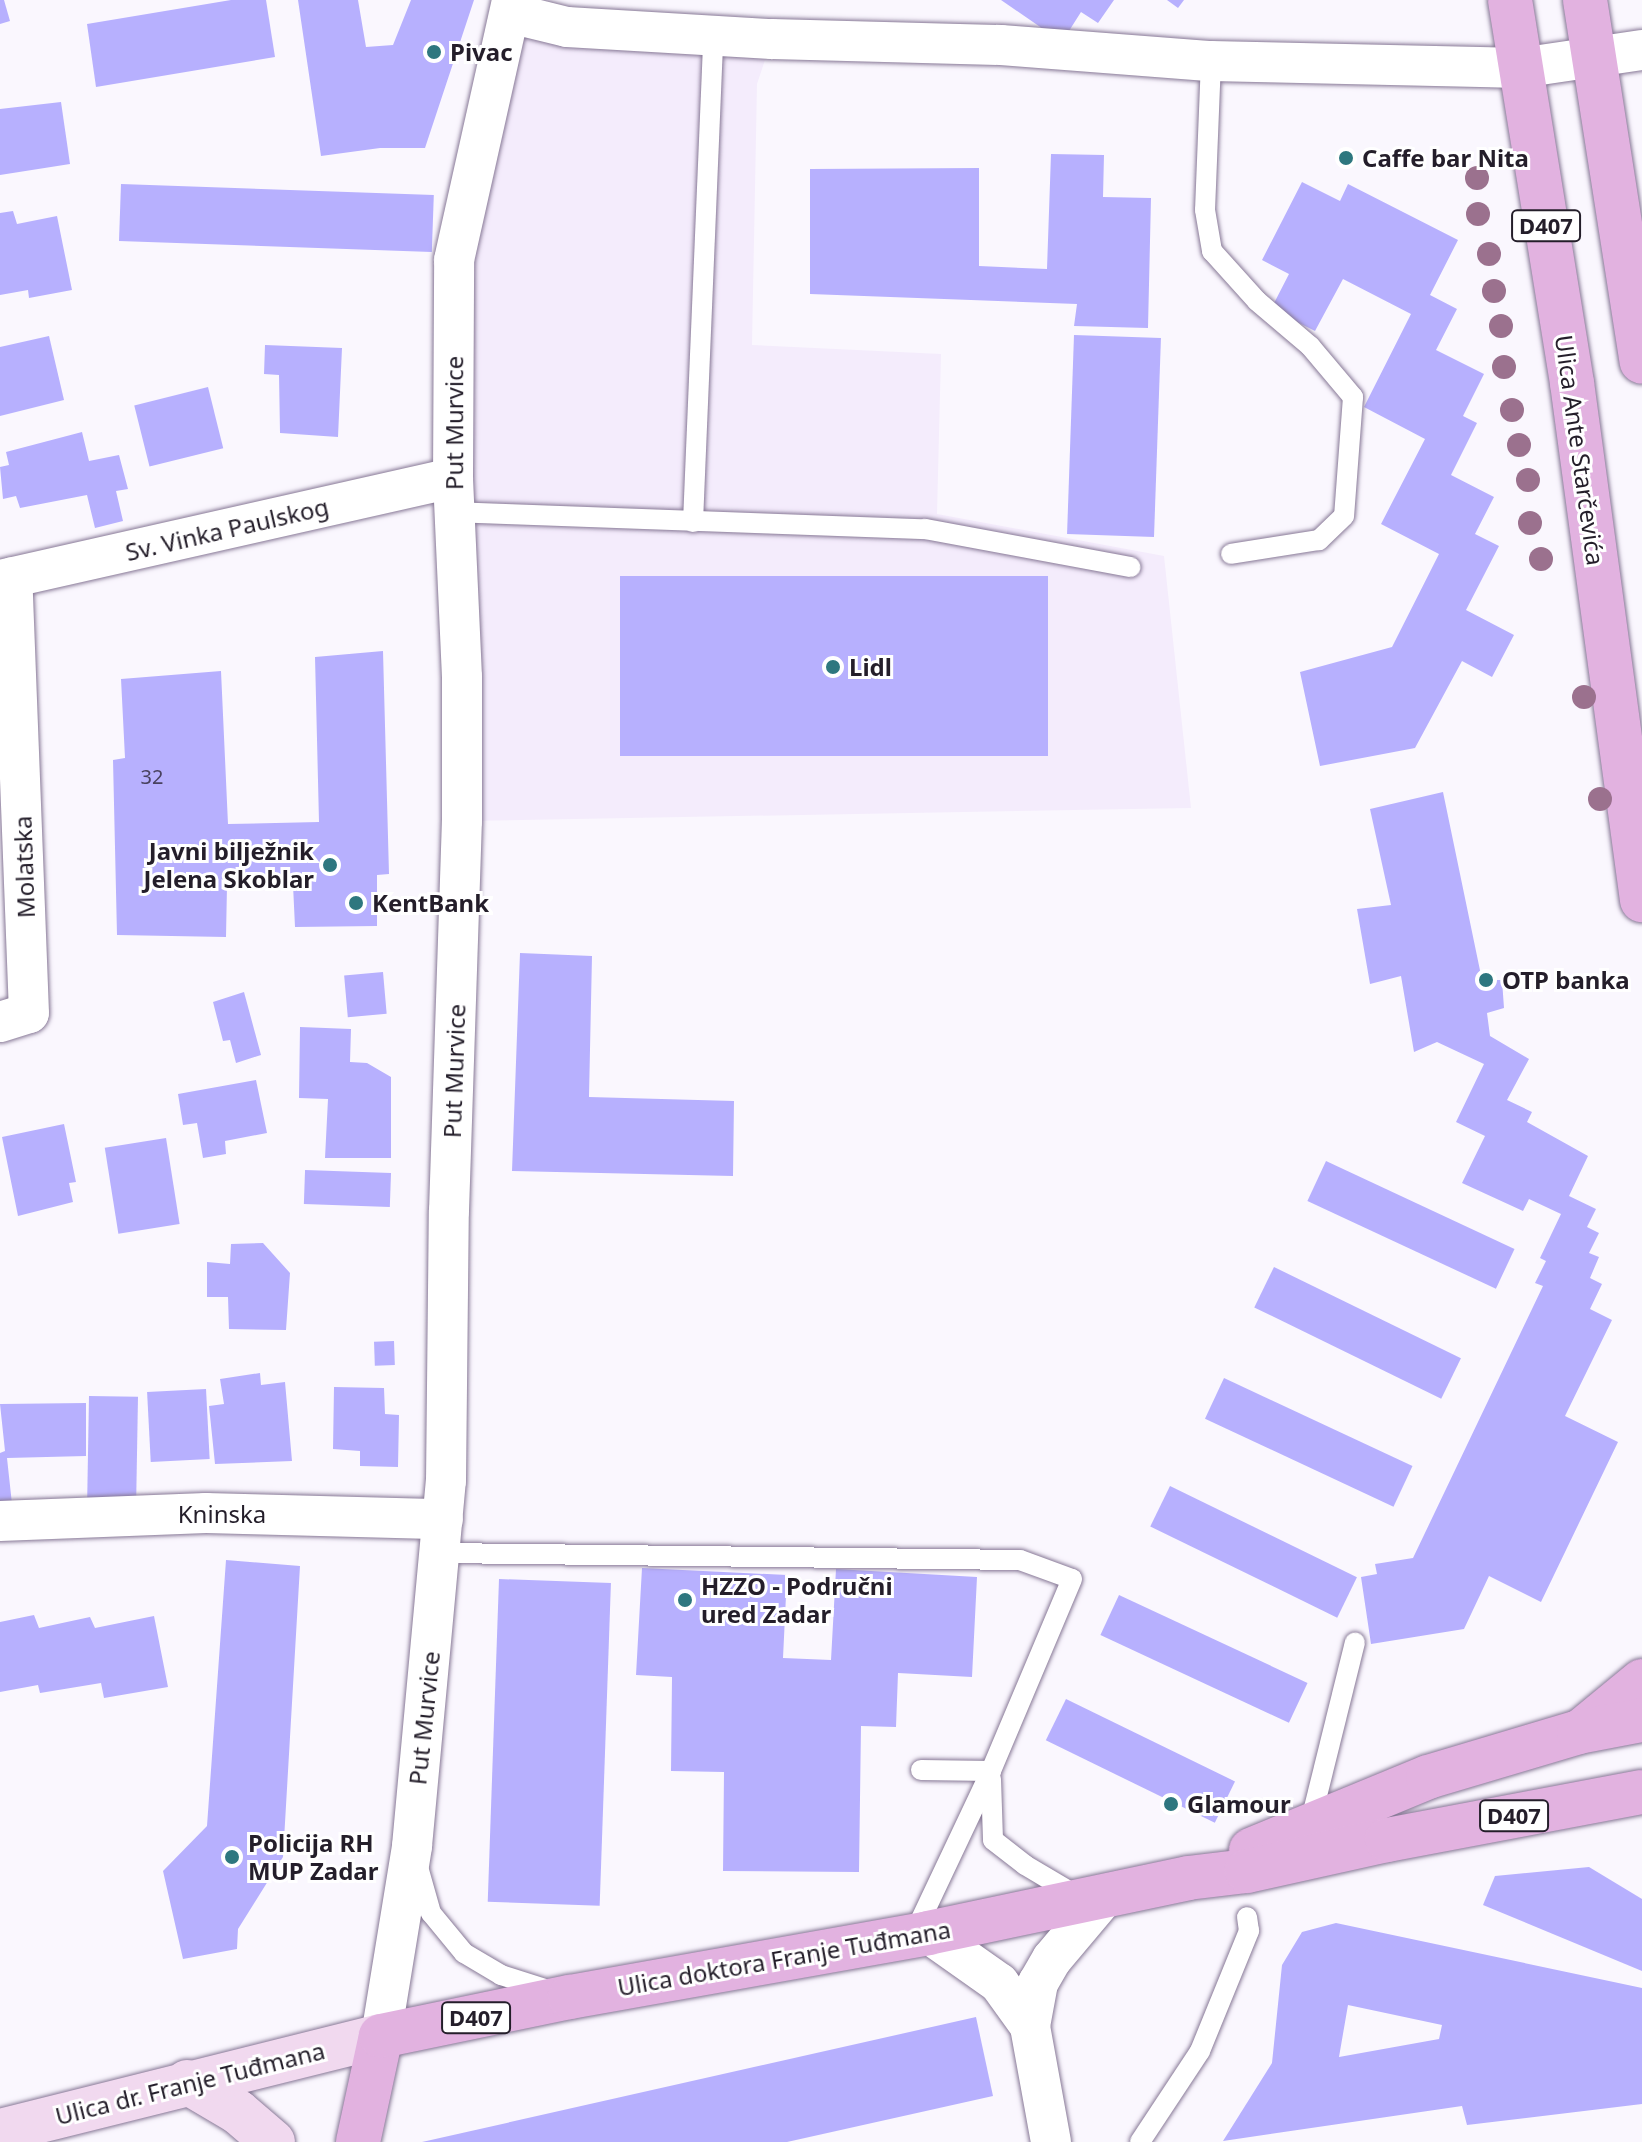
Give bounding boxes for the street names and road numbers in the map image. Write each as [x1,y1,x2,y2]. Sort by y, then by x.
road number: D407 [1510,208,1582,244]
street label: Ulica Ante Starčevića [1550,333,1610,567]
street label: Put Murvice [440,356,468,490]
street label: Sv. Vinka Paulskog [123,492,331,566]
street label: Molatska [8,815,40,919]
street label: Put Murvice [437,1003,471,1139]
street label: Kninska [178,1500,266,1528]
street label: Put Murvice [403,1650,445,1786]
road number: D407 [1478,1798,1550,1834]
street label: Ulica doktora Franje Tuđmana [615,1914,953,2002]
road number: D407 [440,2000,512,2036]
street label: Ulica dr. Franje Tuđmana [52,2036,328,2130]

